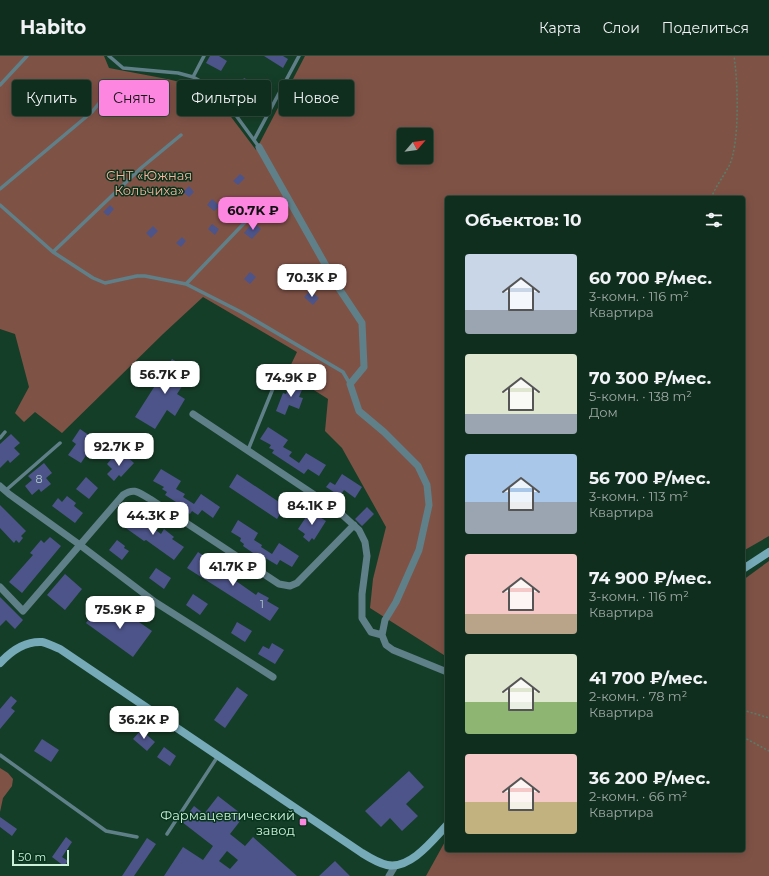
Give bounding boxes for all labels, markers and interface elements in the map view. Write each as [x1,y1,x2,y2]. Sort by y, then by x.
text: Habito [20,16,86,39]
text: Карта [539,19,581,37]
text: Слои [603,19,640,37]
text: Поделиться [662,19,749,37]
chip: Купить [12,80,91,116]
chip: Снять [99,80,169,116]
chip: Фильтры [177,80,271,116]
chip: Новое [279,80,354,116]
north arrow [397,128,433,164]
map controls [397,128,433,164]
park label: СНТ «Южная Кольчиха» [106,167,192,198]
pin: 60.7K ₽ [216,197,290,231]
text: 60.7K ₽ [227,202,279,218]
icon: filters [703,209,725,231]
text: Объектов: 10 [465,210,582,230]
pin: 70.3K ₽ [275,264,349,298]
text: 60 700 ₽/мес. [589,268,712,288]
text: 70.3K ₽ [286,269,338,285]
icon: home [497,270,545,318]
text: 3-комн. · 116 m² [589,288,689,304]
text: Квартира [589,304,654,320]
pin: 56.7K ₽ [128,361,202,395]
pin: 74.9K ₽ [254,364,328,398]
text: 56.7K ₽ [140,366,190,382]
text: 70 300 ₽/мес. [589,368,711,388]
text: 74.9K ₽ [265,369,317,385]
icon: home [497,370,545,418]
text: 5-комн. · 138 m² [589,388,692,404]
text: Дом [589,404,618,420]
pin: 92.7K ₽ [82,433,156,467]
text: 92.7K ₽ [94,438,144,454]
text: 56 700 ₽/мес. [589,468,711,488]
icon: home [497,470,545,518]
house number: 8 [35,472,43,486]
text: 3-комн. · 113 m² [589,488,688,504]
pin: 84.1K ₽ [275,492,349,526]
text: 84.1K ₽ [287,497,337,513]
pin: 44.3K ₽ [116,502,190,536]
text: Квартира [589,504,654,520]
text: 44.3K ₽ [127,507,179,523]
pin: 41.7K ₽ [196,553,270,587]
text: 41.7K ₽ [209,558,257,574]
text: 74 900 ₽/мес. [589,568,711,588]
icon: home [497,570,545,618]
text: 3-комн. · 116 m² [589,588,689,604]
pin: 75.9K ₽ [83,596,157,630]
house number: 1 [260,597,264,611]
text: 75.9K ₽ [95,601,145,617]
text: Квартира [589,604,654,620]
text: 41 700 ₽/мес. [589,668,708,688]
icon: home [497,670,545,718]
text: 2-комн. · 78 m² [589,688,687,704]
text: Квартира [589,704,654,720]
pin: 36.2K ₽ [107,706,181,740]
text: 36.2K ₽ [119,711,169,727]
text: 36 200 ₽/мес. [589,768,710,788]
icon: home [497,770,545,818]
text: 2-комн. · 66 m² [589,788,687,804]
text: Квартира [589,804,654,820]
place label: Фармацевтический завод [160,807,295,838]
marker: Фармацевтический завод [298,817,308,827]
scale bar [12,848,69,867]
text: 50 m [18,850,46,864]

